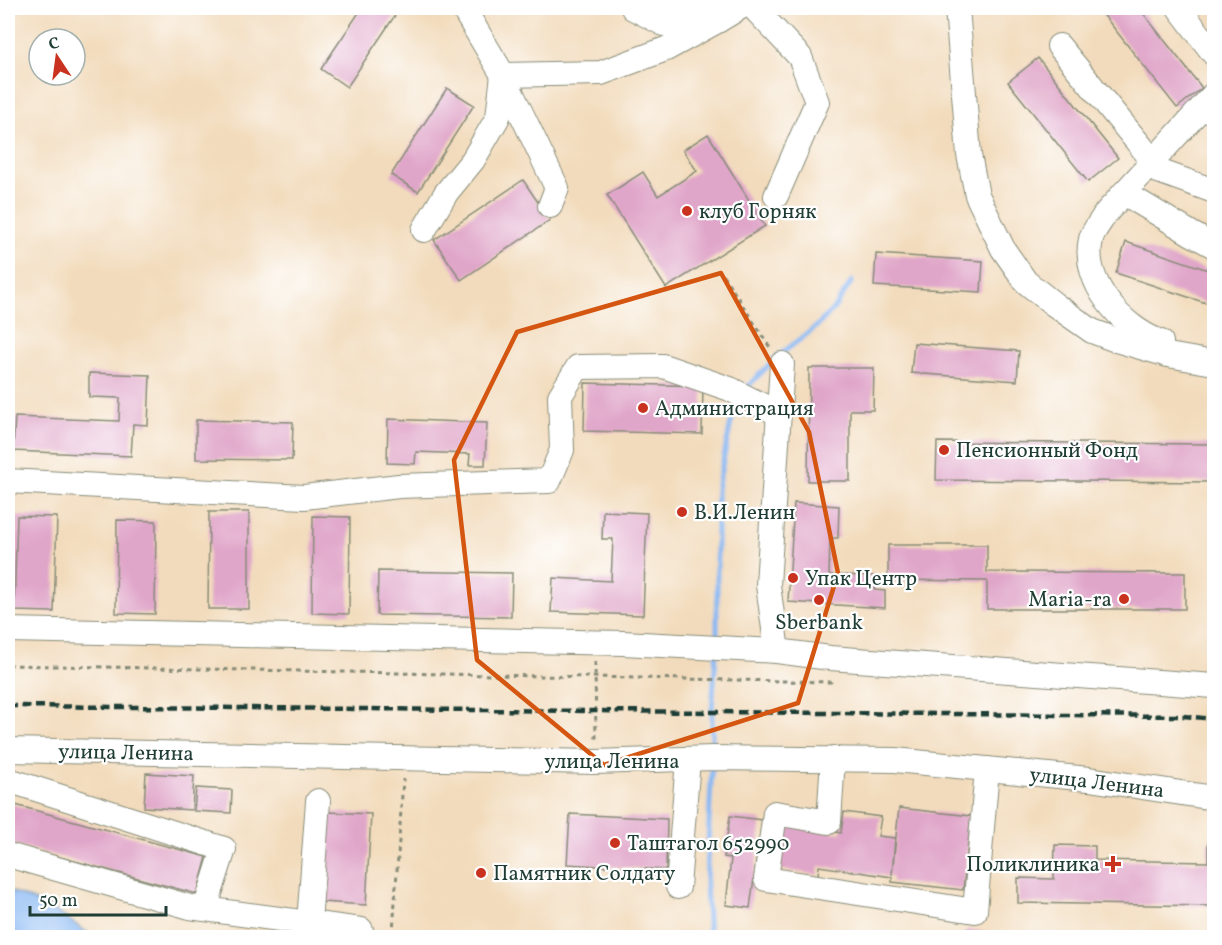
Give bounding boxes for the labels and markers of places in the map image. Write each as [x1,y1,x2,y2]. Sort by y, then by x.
place label: клуб Горняк [699,198,817,227]
marker: клуб Горняк [680,204,694,218]
place label: Администрация [655,395,814,424]
marker: Администрация [636,401,650,415]
place label: Пенсионный Фонд [956,437,1138,466]
marker: Пенсионный Фонд [937,443,951,457]
place label: В.И.Ленин [694,499,796,528]
marker: В.И.Ленин [675,505,689,519]
place label: Упак Центр [805,565,917,594]
marker: Упак Центр [786,571,800,585]
place label: Maria-ra [1028,586,1112,615]
marker: Maria-ra [1117,592,1131,606]
marker: Sberbank [812,593,826,607]
place label: Sberbank [775,609,863,638]
place label: Таштагол 652990 [627,830,789,859]
marker: Таштагол 652990 [608,836,622,850]
place label: Поликлиника [966,851,1100,880]
marker: Поликлиника [1104,855,1122,873]
place label: Памятник Солдату [493,860,676,889]
marker: Памятник Солдату [474,866,488,880]

